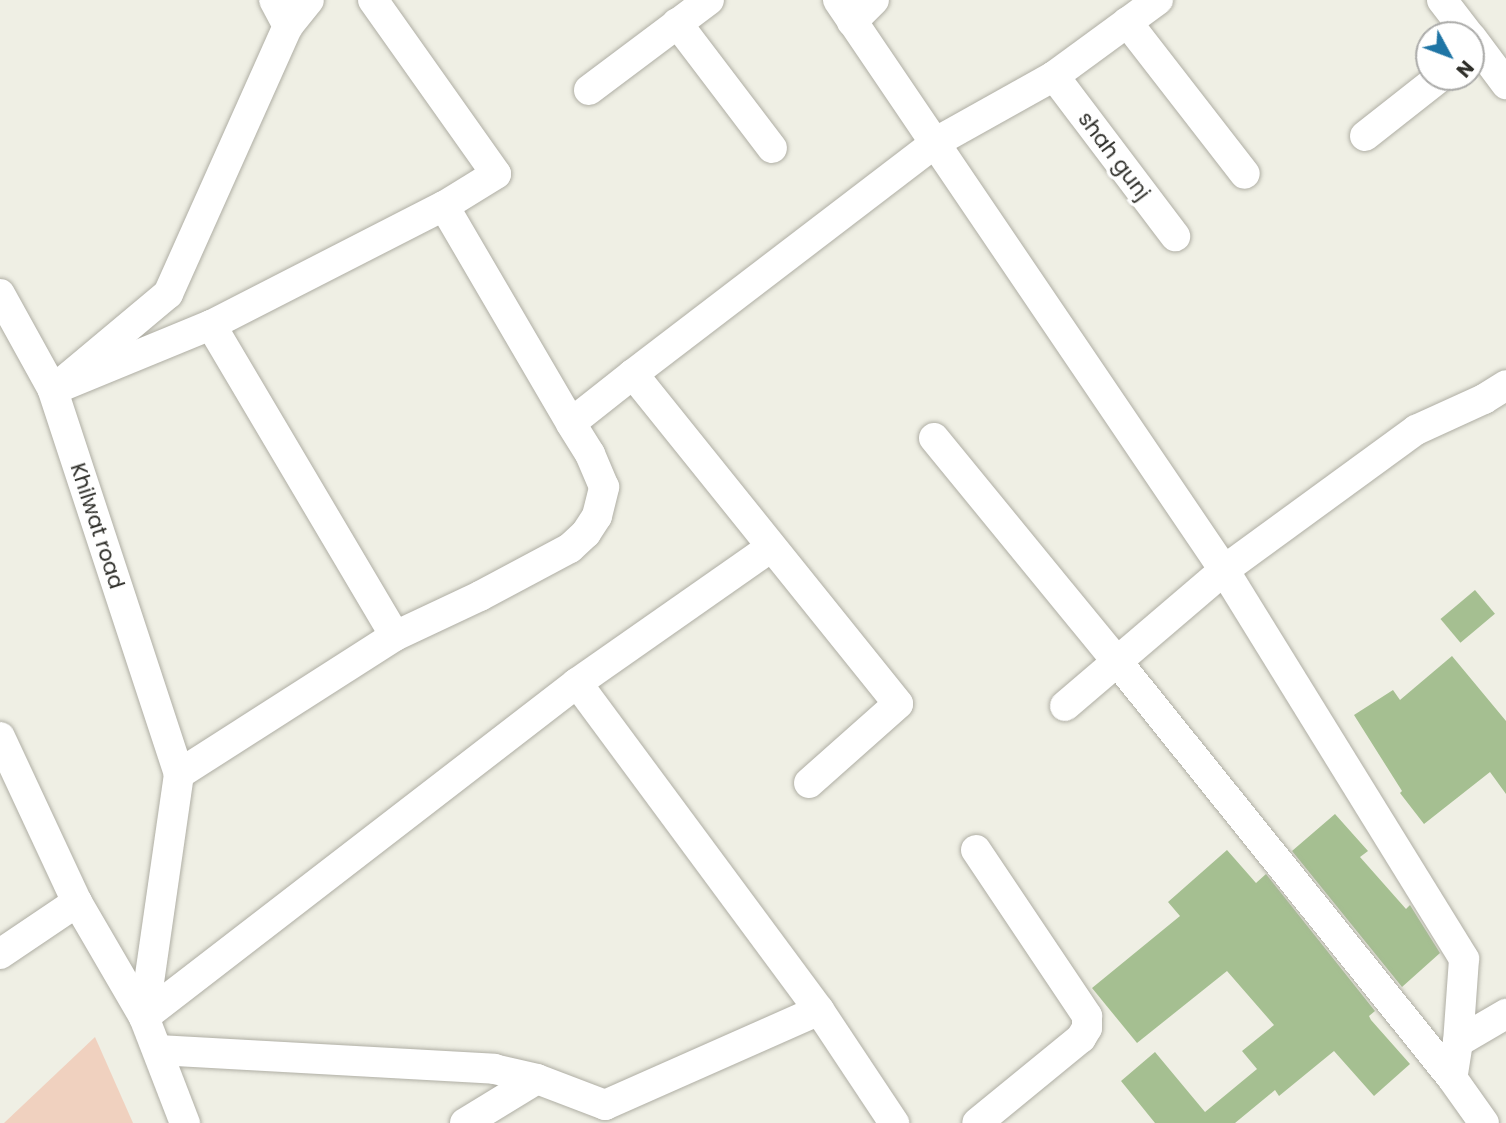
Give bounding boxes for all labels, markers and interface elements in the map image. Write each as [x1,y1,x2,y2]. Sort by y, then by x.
north arrow [1415,21,1485,91]
text: N [1450,55,1480,83]
street label: shah gunj [1073,107,1155,205]
street label: Khilwat road [65,460,129,592]

